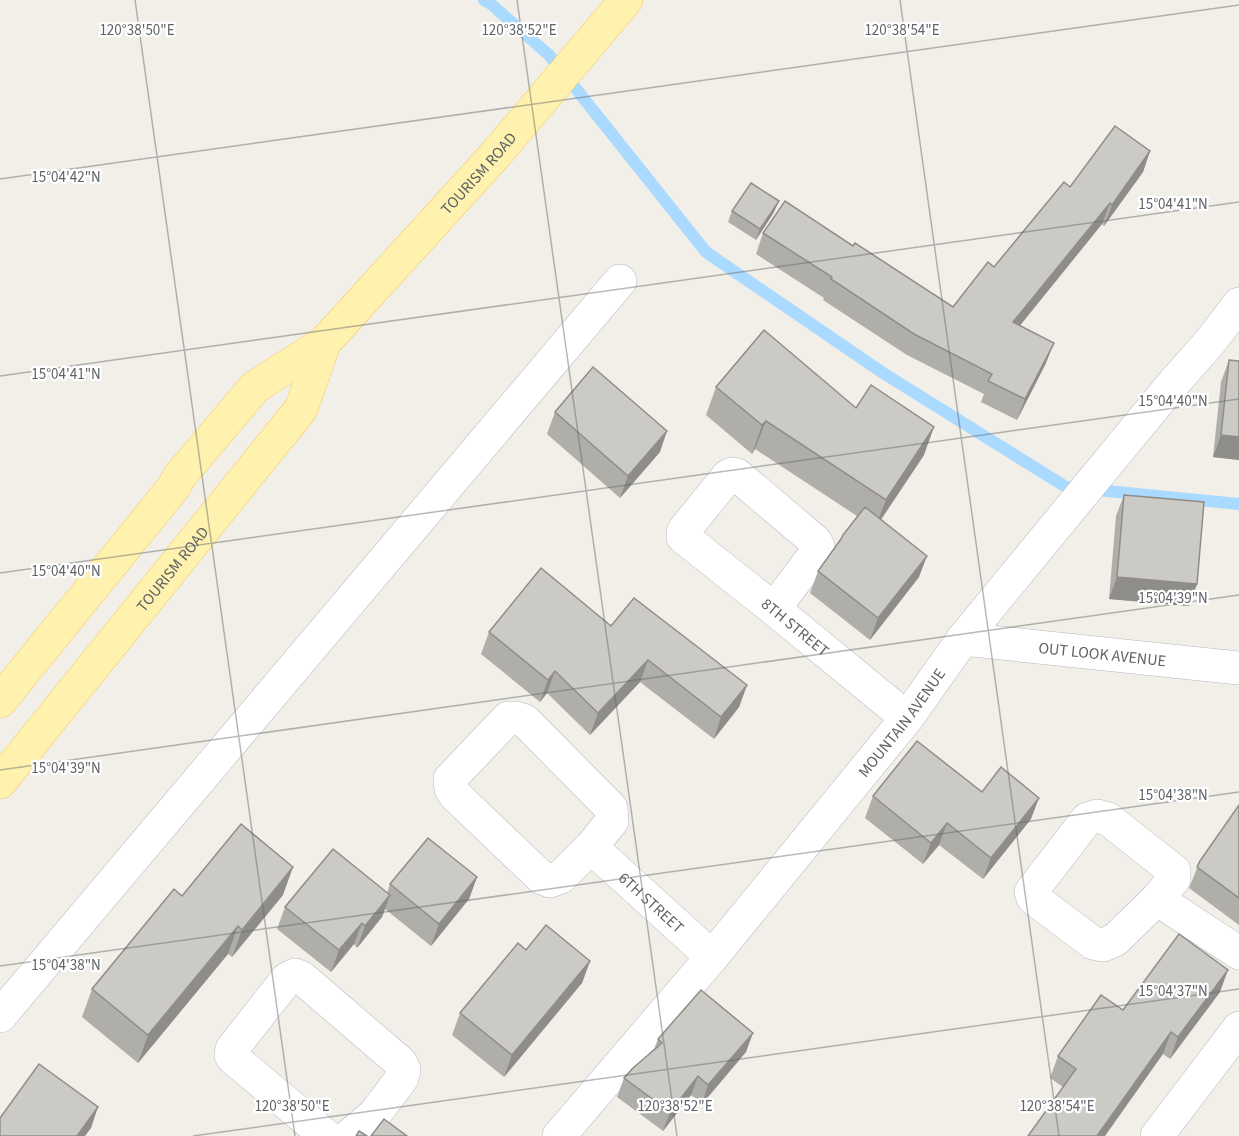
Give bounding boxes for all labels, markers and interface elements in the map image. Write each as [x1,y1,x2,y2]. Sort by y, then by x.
text: 120°38'50"E [99,20,175,41]
text: 120°38'52"E [481,20,557,41]
text: 120°38'54"E [864,20,940,41]
street label: TOURISM ROAD [436,128,522,220]
text: 15°04'42"N [31,167,101,188]
text: 15°04'41"N [1138,194,1208,215]
text: 15°04'41"N [31,364,101,385]
text: 15°04'40"N [1138,391,1208,412]
street label: TOURISM ROAD [132,522,214,617]
text: 15°04'40"N [31,561,101,582]
text: 15°04'39"N [1138,588,1208,609]
street label: 8TH STREET [757,593,834,662]
street label: OUT LOOK AVENUE [1037,637,1167,672]
street label: MOUNTAIN AVENUE [853,664,951,782]
text: 15°04'39"N [31,758,101,779]
text: 15°04'38"N [1138,785,1208,806]
street label: 6TH STREET [613,867,689,939]
text: 15°04'38"N [31,955,101,976]
text: 15°04'37"N [1138,981,1208,1002]
text: 120°38'50"E [254,1096,330,1117]
text: 120°38'52"E [637,1096,713,1117]
text: 120°38'54"E [1019,1096,1095,1117]

